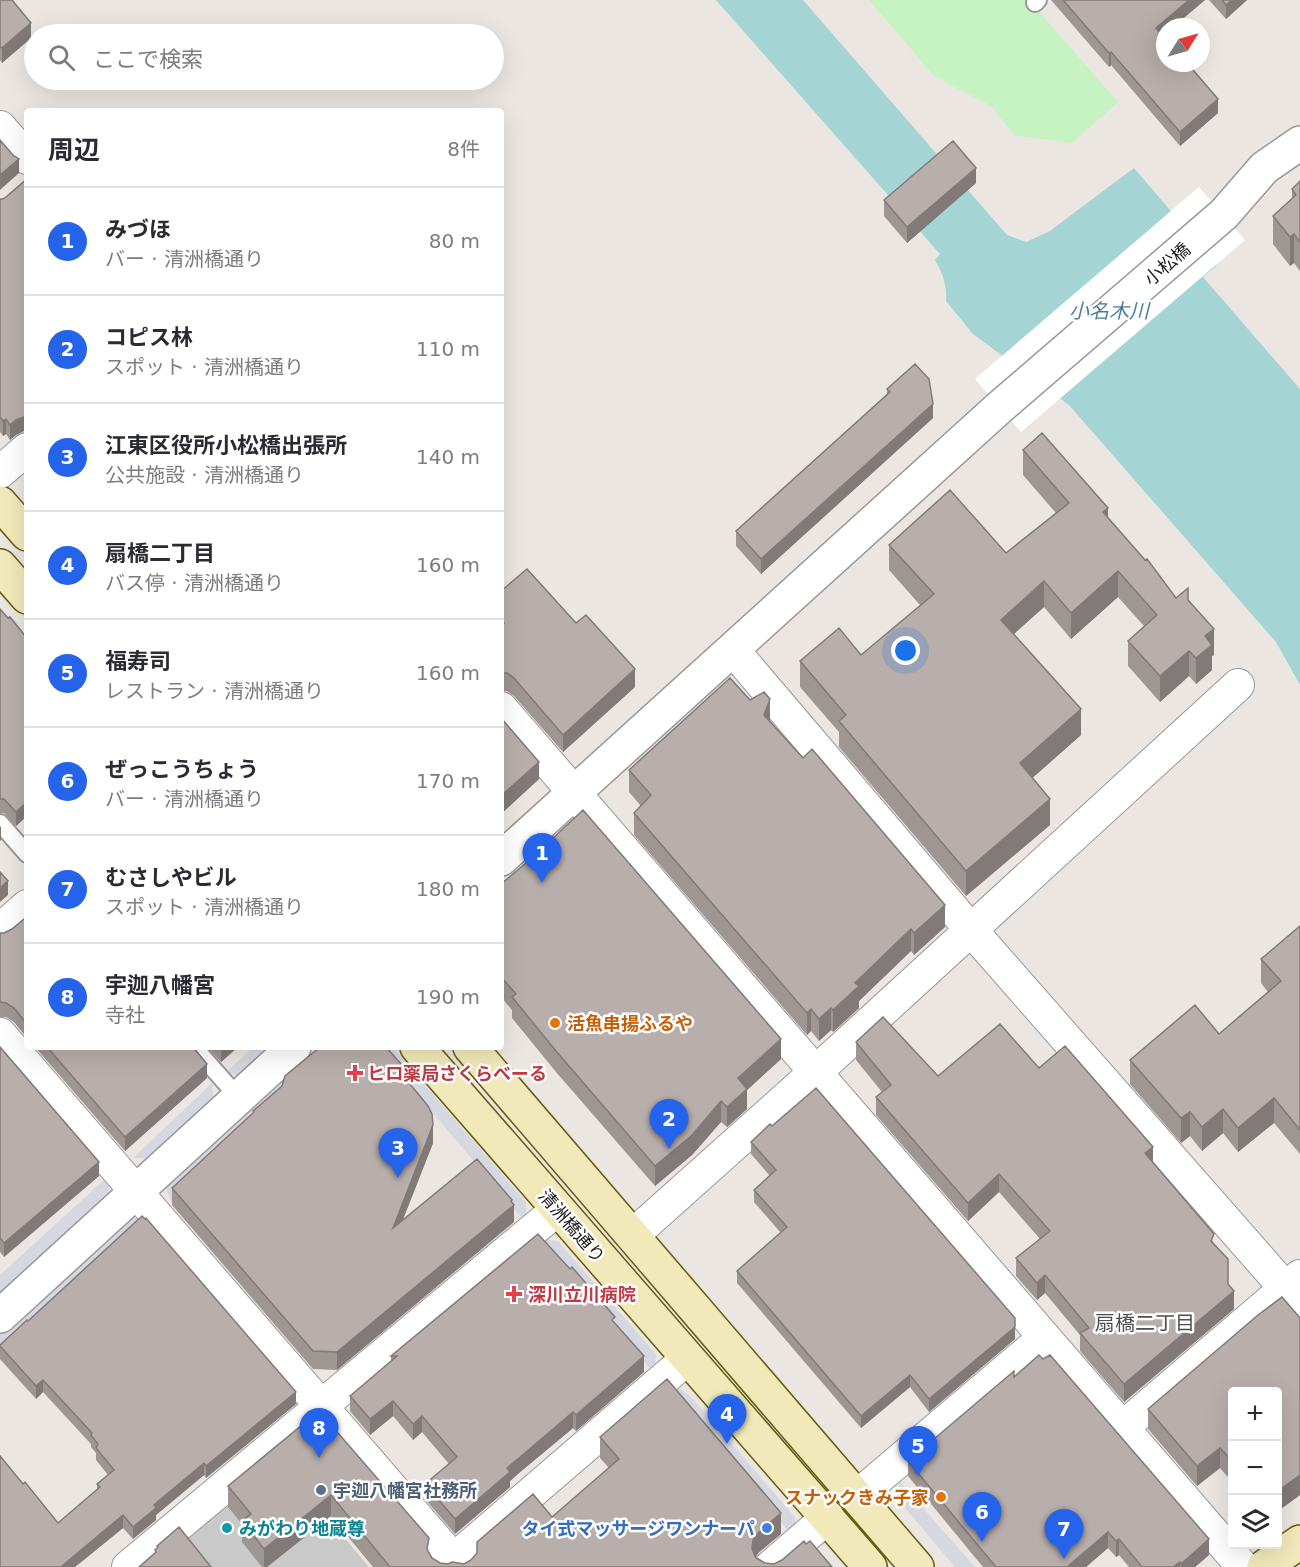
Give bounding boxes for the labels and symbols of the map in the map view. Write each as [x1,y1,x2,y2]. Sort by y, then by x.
north arrow [1156,18,1210,72]
street label: 小松橋 [1140,238,1194,290]
water label: 小名木川 [1069,299,1151,323]
your location [891,636,920,665]
pin: 1 [522,834,562,883]
place label: 活魚串揚ふるや [567,1013,693,1034]
marker: 活魚串揚ふるや [548,1016,562,1030]
place label: ヒロ薬局さくらべーる [367,1063,547,1084]
marker: ヒロ薬局さくらべーる [348,1066,362,1080]
pin: 2 [650,1100,688,1149]
pin: 3 [378,1128,418,1178]
street label: 清洲橋通り [535,1185,609,1267]
place label: 深川立川病院 [528,1284,636,1305]
marker: 深川立川病院 [505,1285,523,1303]
district label: 扇橋二丁目 [1095,1311,1195,1335]
pin: 4 [708,1394,746,1444]
pin: 8 [300,1408,338,1458]
pin: 5 [898,1426,938,1476]
place label: 宇迦八幡宮社務所 [333,1480,477,1501]
marker: 宇迦八幡宮社務所 [314,1483,328,1497]
place label: スナックきみ子家 [785,1487,929,1508]
marker: スナックきみ子家 [934,1490,948,1504]
pin: 6 [962,1492,1002,1542]
pin: 7 [1044,1510,1084,1559]
place label: みがわり地蔵尊 [239,1518,365,1539]
place label: タイ式マッサージワンナーパ [522,1518,755,1539]
marker: みがわり地蔵尊 [220,1521,234,1535]
marker: タイ式マッサージワンナーパ [760,1521,774,1535]

